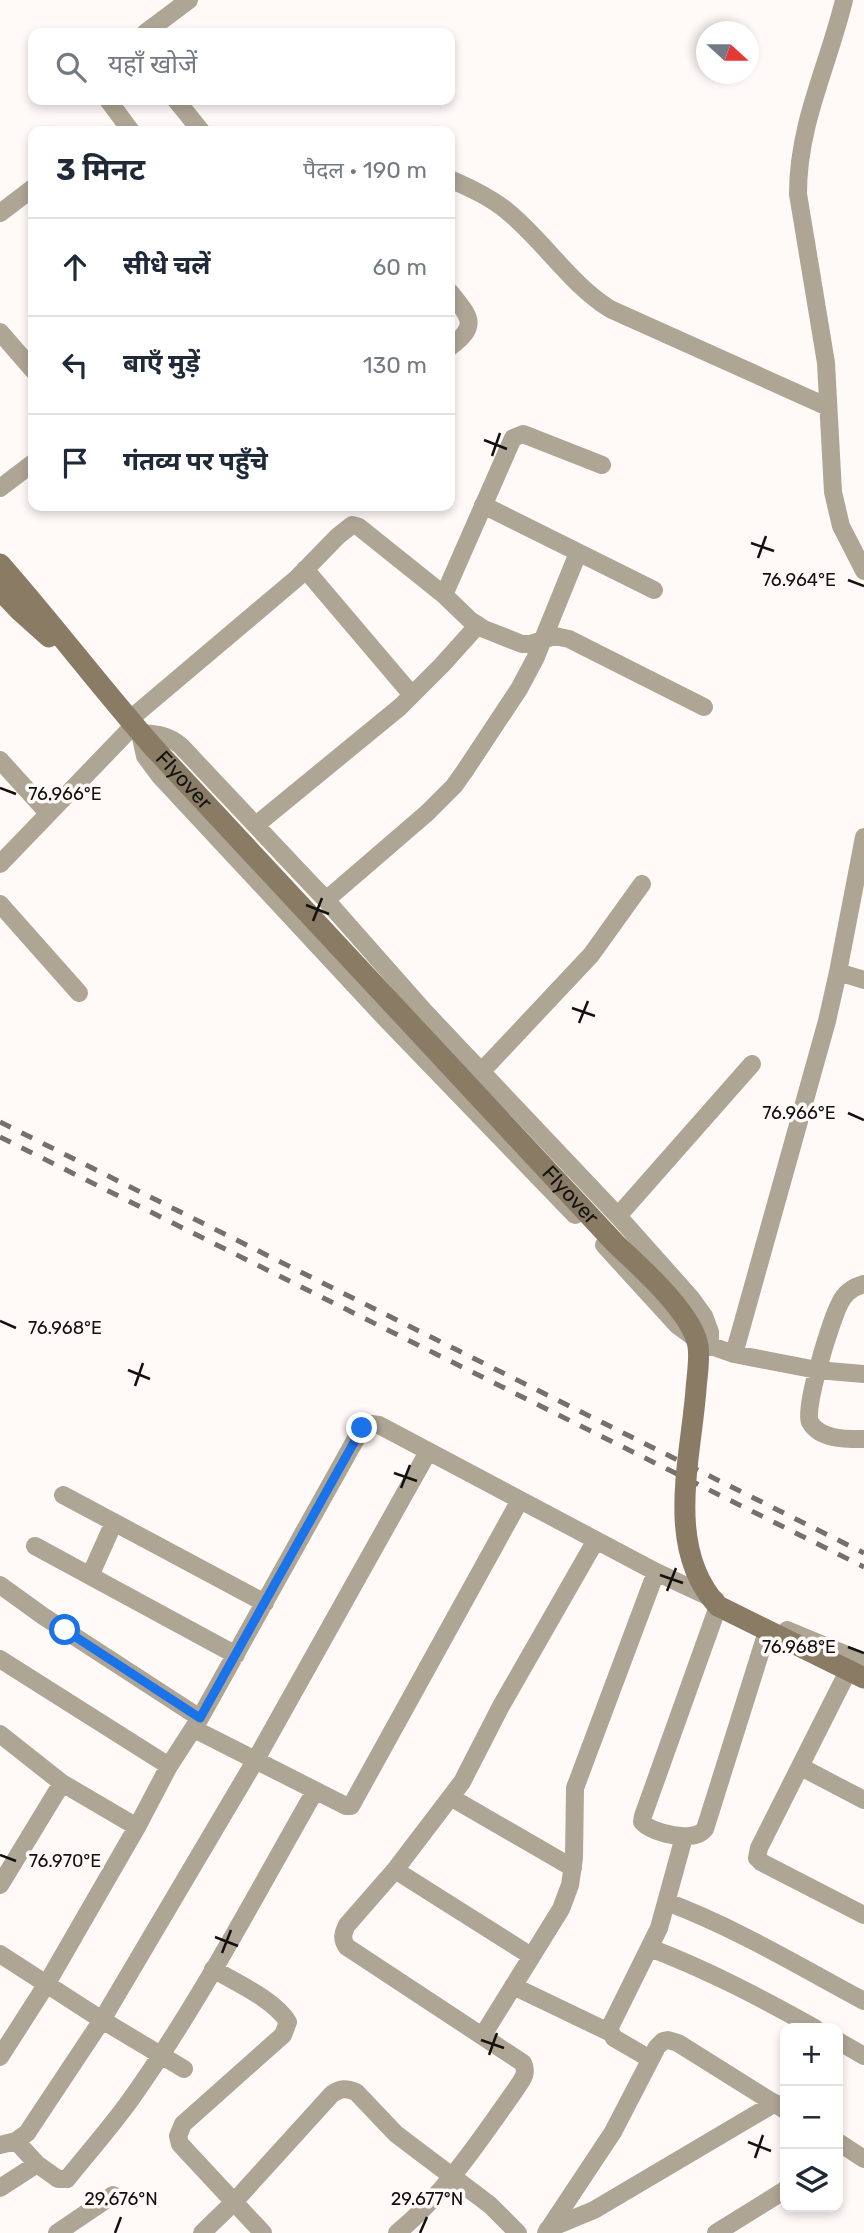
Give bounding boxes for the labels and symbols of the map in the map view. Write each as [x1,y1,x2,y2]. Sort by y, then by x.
north arrow [696,21,759,84]
text: 76.964°E [762,569,836,591]
street label: Flyover [151,745,218,814]
text: 76.966°E [28,783,102,805]
text: 76.966°E [762,1102,836,1124]
street label: Flyover [537,1160,604,1229]
text: 76.968°E [28,1317,102,1339]
route end [346,1412,377,1443]
route start [49,1614,80,1645]
text: 76.968°E [762,1636,836,1658]
text: 76.970°E [29,1850,101,1872]
text: 29.676°N [84,2188,158,2210]
text: 29.677°N [391,2188,463,2210]

